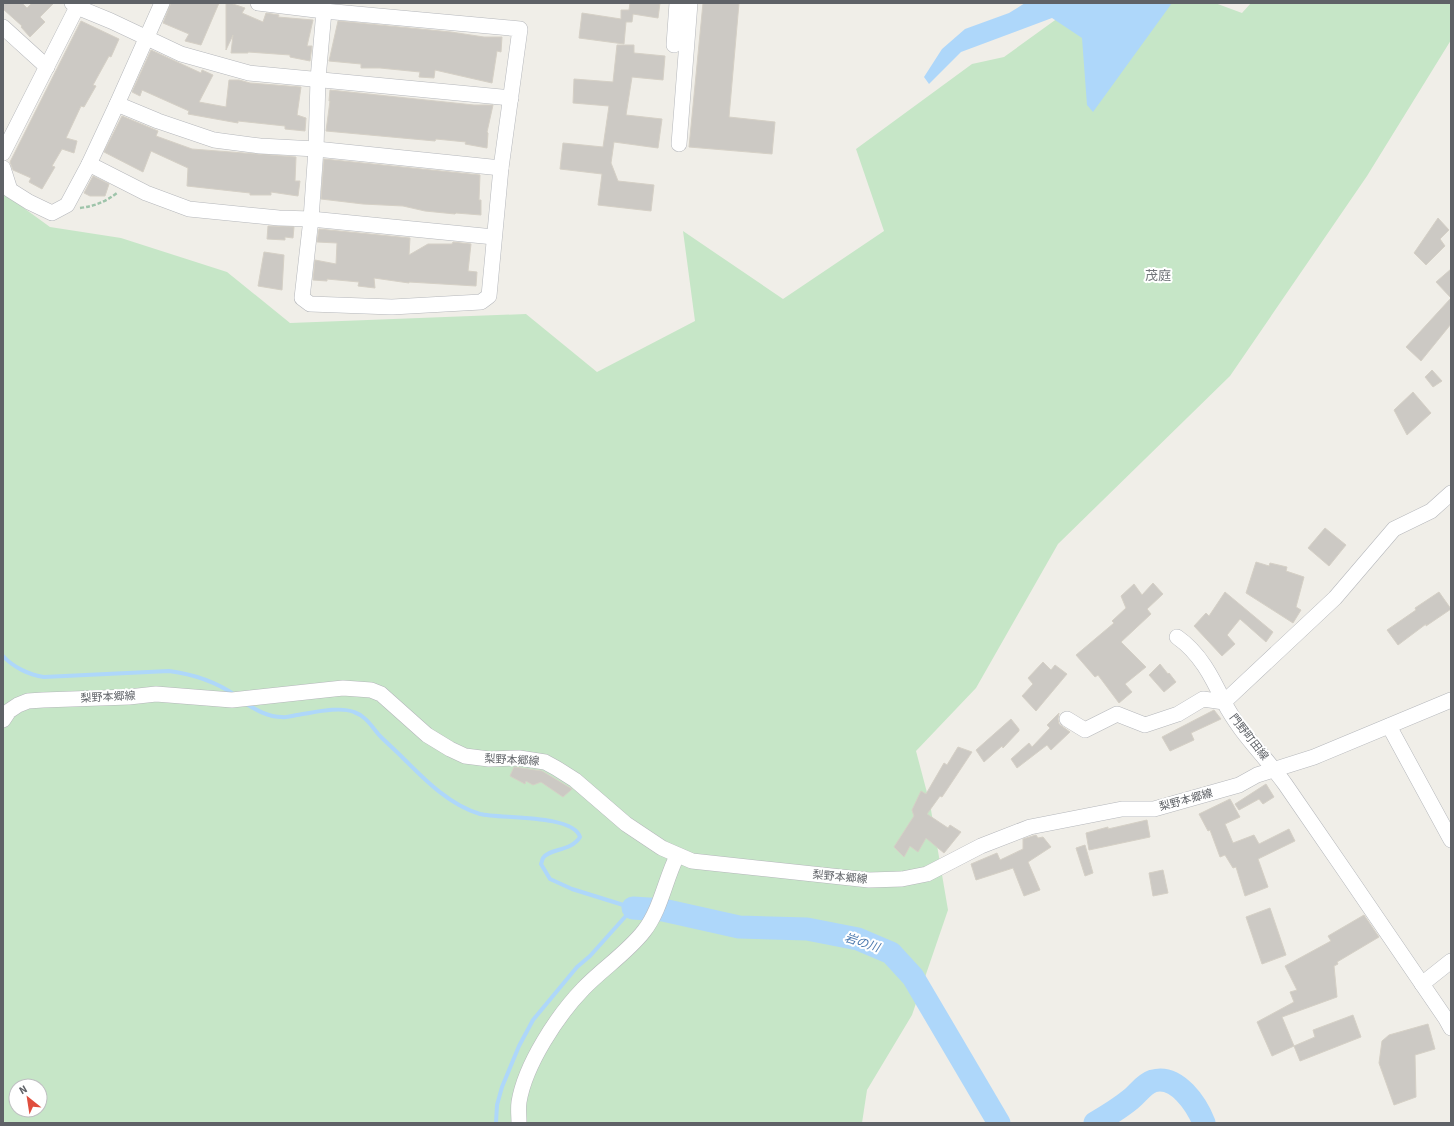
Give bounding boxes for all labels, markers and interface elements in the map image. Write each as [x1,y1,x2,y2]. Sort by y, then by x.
district label: 茂庭 [1145,267,1171,285]
street label: 梨野本郷線 [80,688,136,706]
street label: 門野町田線 [1226,711,1272,763]
street label: 梨野本郷線 [484,751,540,769]
street label: 梨野本郷線 [1157,786,1215,814]
street label: 梨野本郷線 [812,867,868,887]
water label: 岩の川 [842,929,884,957]
north arrow [8,1078,48,1118]
text: N [16,1081,30,1098]

